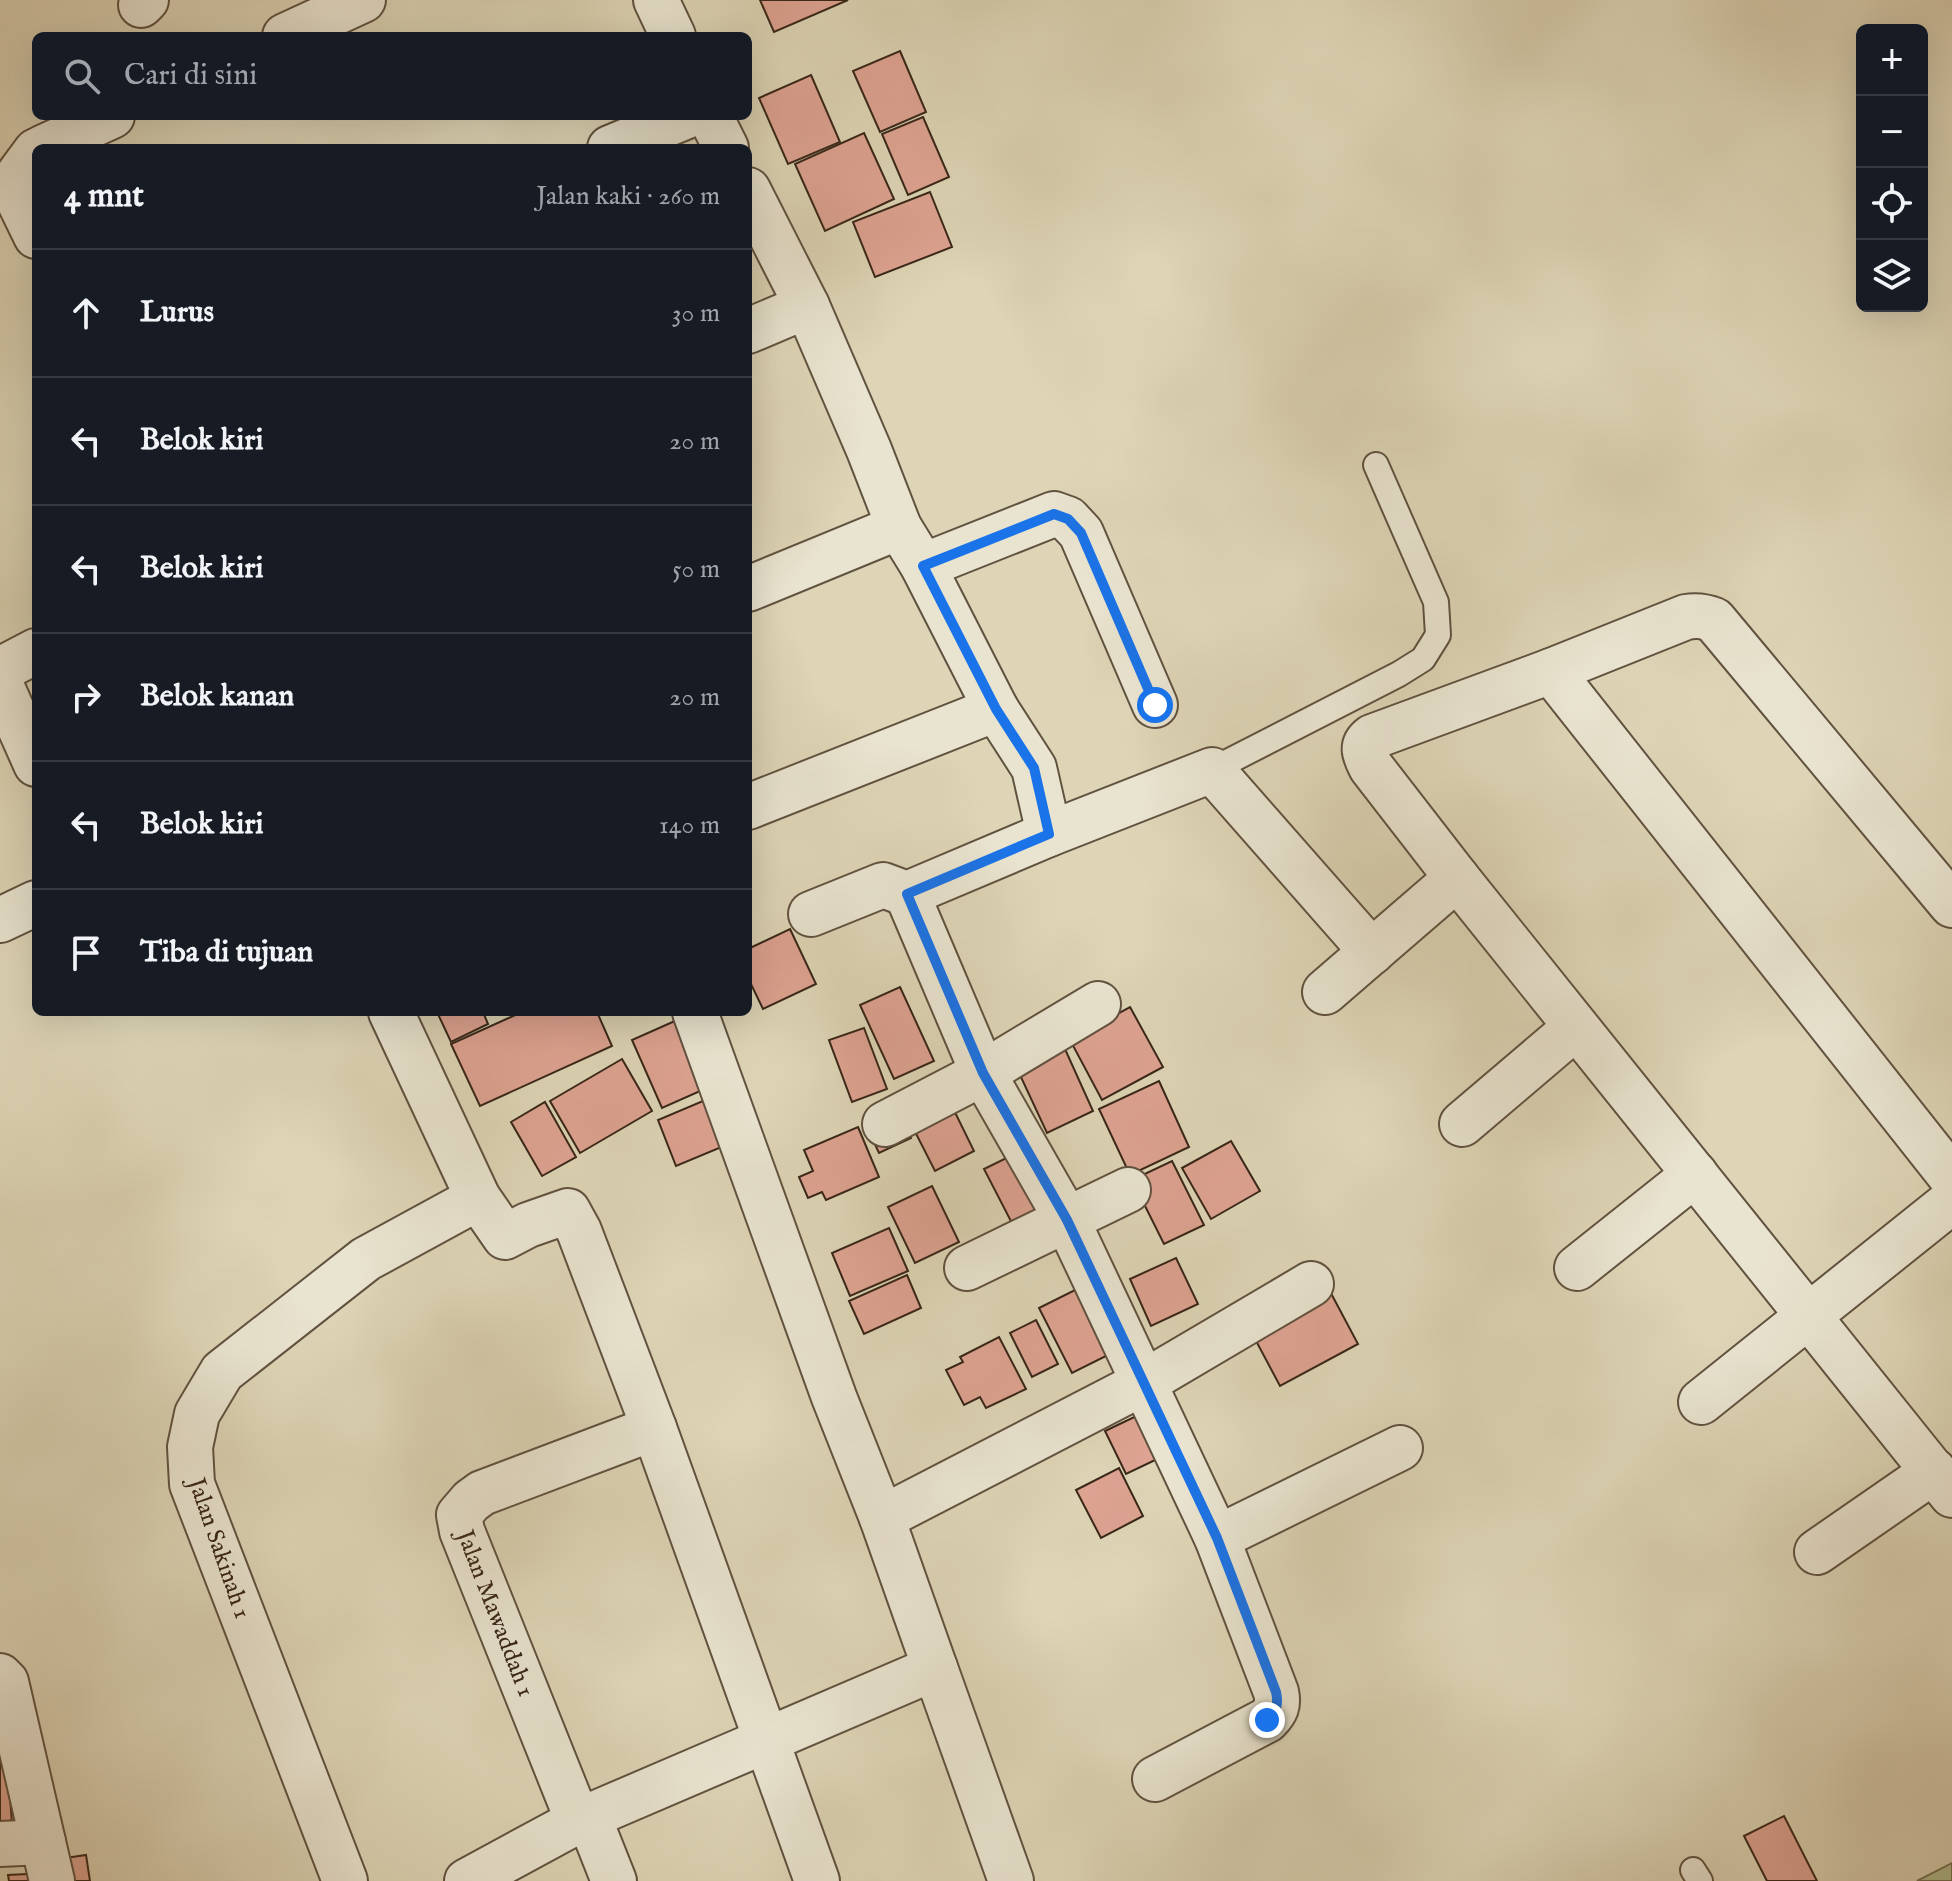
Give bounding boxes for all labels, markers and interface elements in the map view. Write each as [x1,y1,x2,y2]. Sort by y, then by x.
map controls [1856,24,1928,312]
button: + [1856,24,1928,96]
search box [32,32,752,120]
icon: search [60,54,104,98]
text: Cari di sini [124,57,257,95]
button: − [1856,96,1928,168]
button: locate [1856,168,1928,240]
text: 4 mnt [64,175,144,218]
text: Jalan kaki · 260 m [536,180,720,213]
button: layers [1856,240,1928,312]
icon: ahead [64,291,108,335]
text: Lurus [140,294,214,332]
text: 30 m [672,297,720,330]
icon: left [64,419,108,463]
text: Belok kiri [140,422,263,460]
text: 20 m [669,425,720,458]
icon: left [64,547,108,591]
text: Belok kiri [140,550,263,588]
text: 50 m [672,553,720,586]
icon: right [64,675,108,719]
text: Belok kanan [140,678,294,716]
text: 20 m [669,681,720,714]
route start [1137,687,1173,723]
icon: left [64,803,108,847]
text: Belok kiri [140,806,263,844]
text: 140 m [659,809,720,842]
icon: arrive [64,931,108,975]
text: Tiba di tujuan [140,934,313,972]
street label: Jalan Sakinah 1 [179,1471,257,1623]
street label: Jalan Mawaddah 1 [447,1523,541,1701]
route end [1249,1702,1285,1738]

